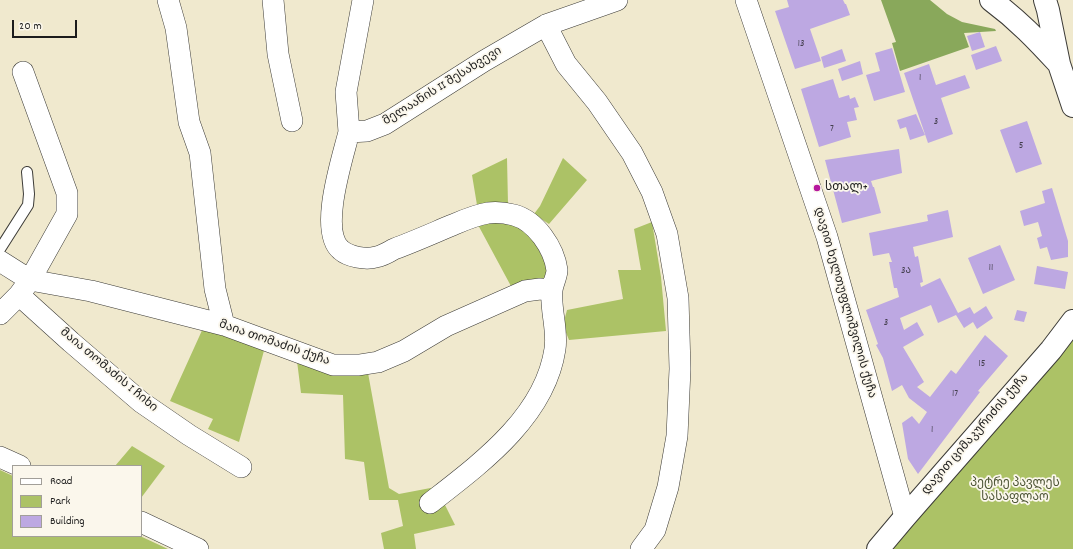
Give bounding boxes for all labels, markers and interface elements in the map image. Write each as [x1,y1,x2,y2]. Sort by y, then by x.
scale bar [14,12,79,38]
text: 20 m [19,18,42,35]
house number: 13 [798,39,804,51]
street label: მელაანის II შესახვევი [381,44,505,130]
house number: 1 [919,73,921,85]
house number: 3 [934,117,938,129]
house number: 7 [830,124,834,136]
house number: 5 [1019,141,1023,153]
place label: სთალ+ [825,181,868,195]
marker: სთალ+ [812,183,822,193]
street label: დავით ხელთუფლიშვილის ქუჩა [810,206,878,400]
house number: 11 [989,263,993,275]
house number: 3ა [901,266,911,278]
street label: მაია თომაძის ქუჩა [217,318,331,370]
house number: 3 [884,318,888,330]
street label: მაია თომაძის I ჩიხი [56,326,160,416]
house number: 15 [979,359,985,371]
street label: დავით ციმაკურიძის ქუჩა [920,372,1032,498]
house number: 17 [952,389,958,401]
house number: 1 [931,425,933,437]
legend [12,465,142,537]
text: Road [50,473,72,490]
park label: პეტრე პავლეს სასაფლაო [970,477,1060,505]
text: Park [50,493,70,510]
text: Building [50,513,85,530]

